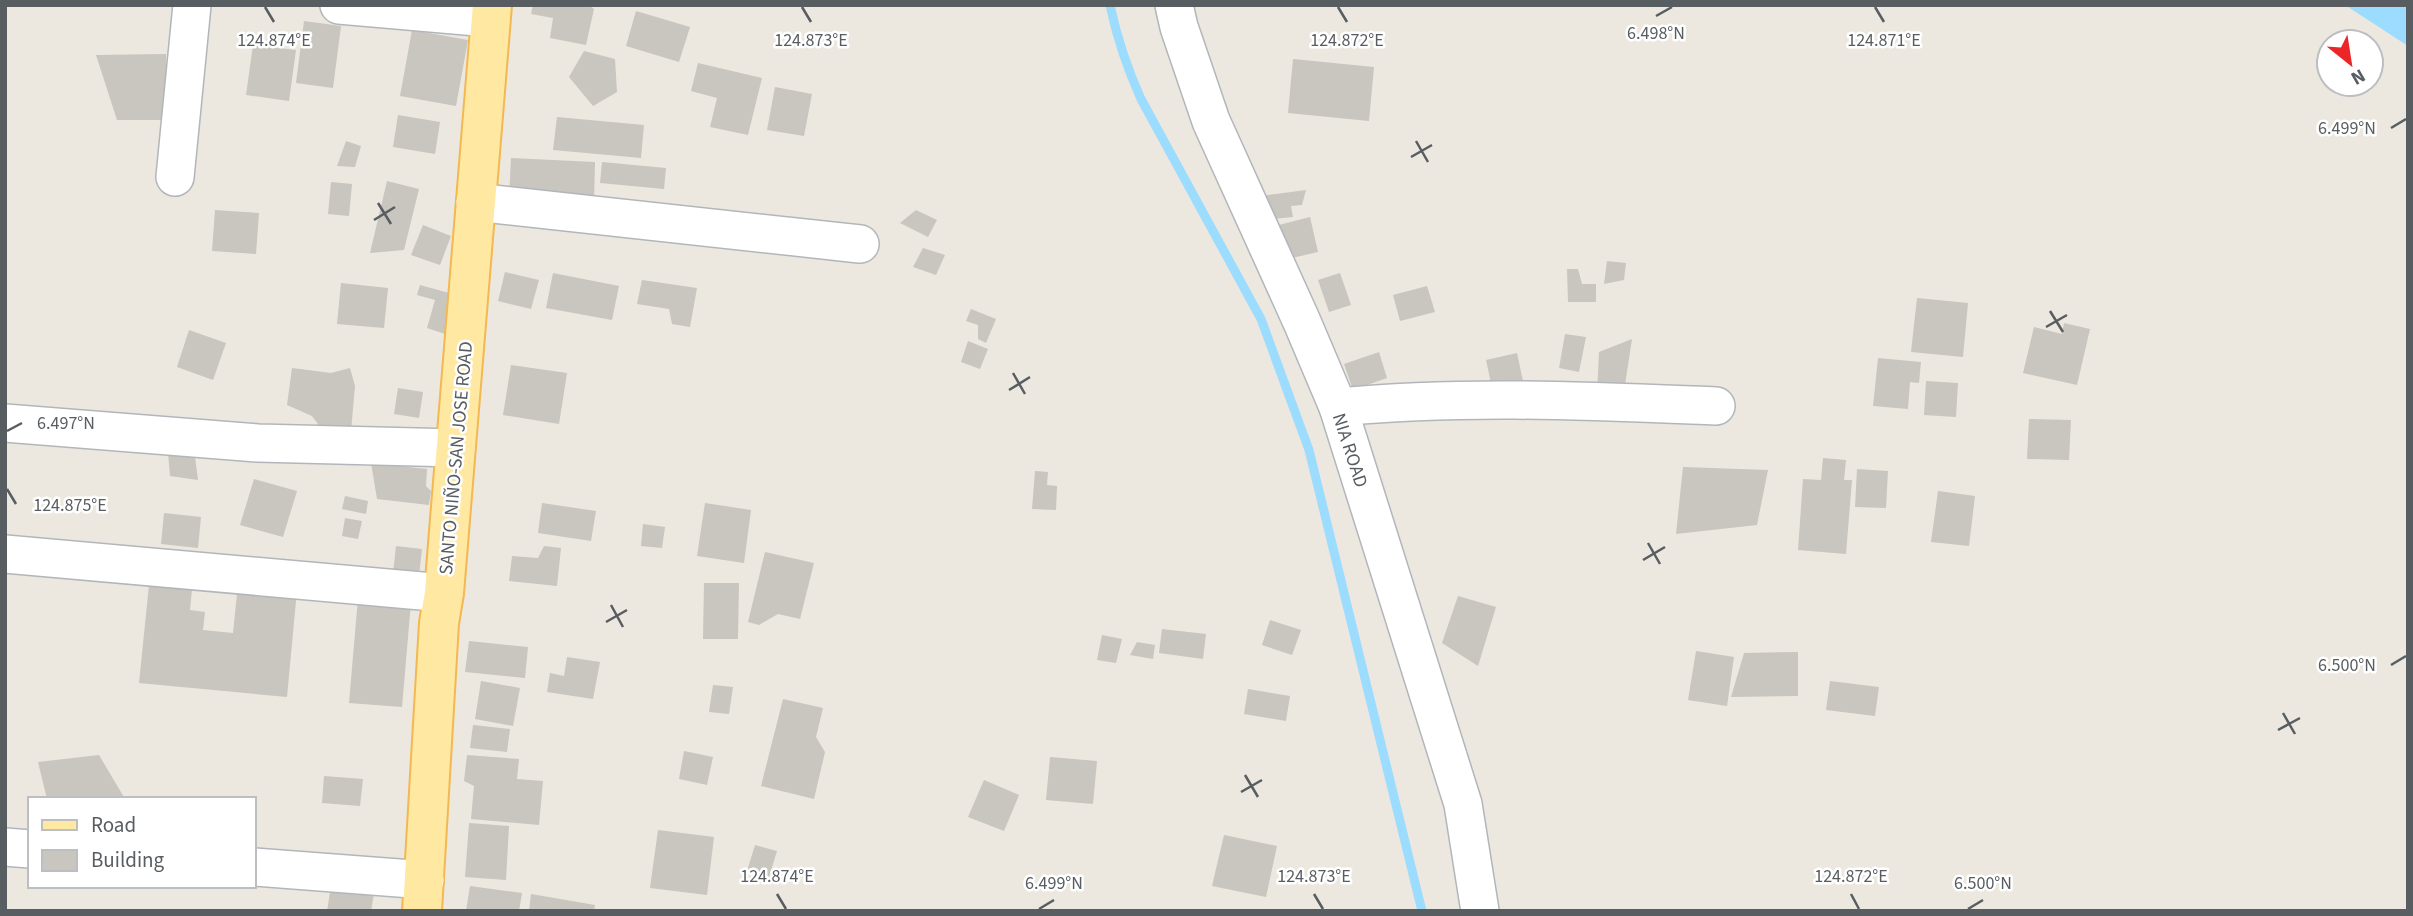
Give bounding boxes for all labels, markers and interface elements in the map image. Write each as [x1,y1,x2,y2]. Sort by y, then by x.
text: 6.498°N [1627,21,1685,46]
text: 124.874°E [237,28,311,53]
text: 124.873°E [774,28,848,53]
text: 124.872°E [1310,28,1384,53]
text: 124.871°E [1847,28,1921,53]
north arrow [2315,28,2385,98]
text: N [2346,62,2370,91]
text: 6.499°N [2318,116,2376,141]
street label: SANTO NIÑO-SAN JOSE ROAD [433,340,480,576]
street label: NIA ROAD [1325,410,1374,491]
text: 6.497°N [37,411,95,436]
text: 124.875°E [33,493,107,518]
text: 6.500°N [2318,653,2376,678]
legend [28,797,256,888]
text: Road [91,810,136,840]
text: Building [91,845,165,875]
text: 124.874°E [740,864,814,889]
text: 124.873°E [1277,864,1351,889]
text: 124.872°E [1814,864,1888,889]
text: 6.499°N [1025,871,1083,896]
text: 6.500°N [1954,871,2012,896]

